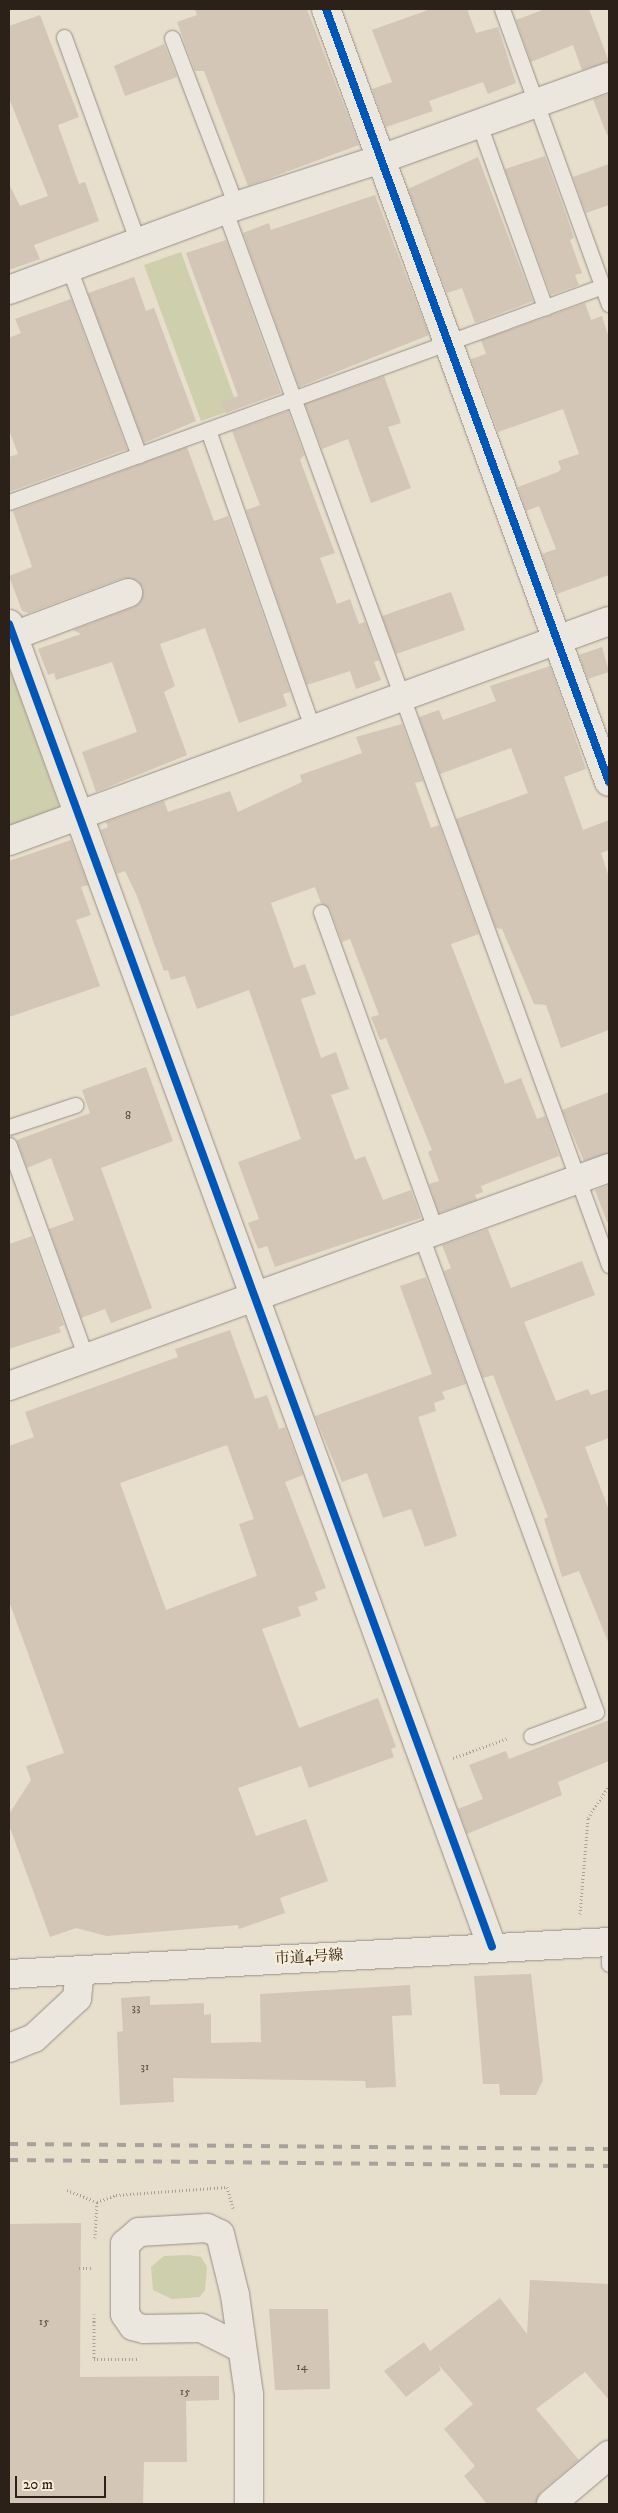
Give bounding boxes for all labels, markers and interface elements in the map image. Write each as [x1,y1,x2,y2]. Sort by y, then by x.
house number: 8 [125,1109,131,1123]
street label: 市道4号線 [274,1946,344,1968]
house number: 33 [132,2001,140,2015]
house number: 31 [141,2060,149,2074]
house number: 15 [39,2315,49,2329]
house number: 14 [296,2360,308,2374]
house number: 15 [180,2385,190,2399]
scale bar [18,2466,109,2498]
text: 20 m [23,2475,53,2494]

